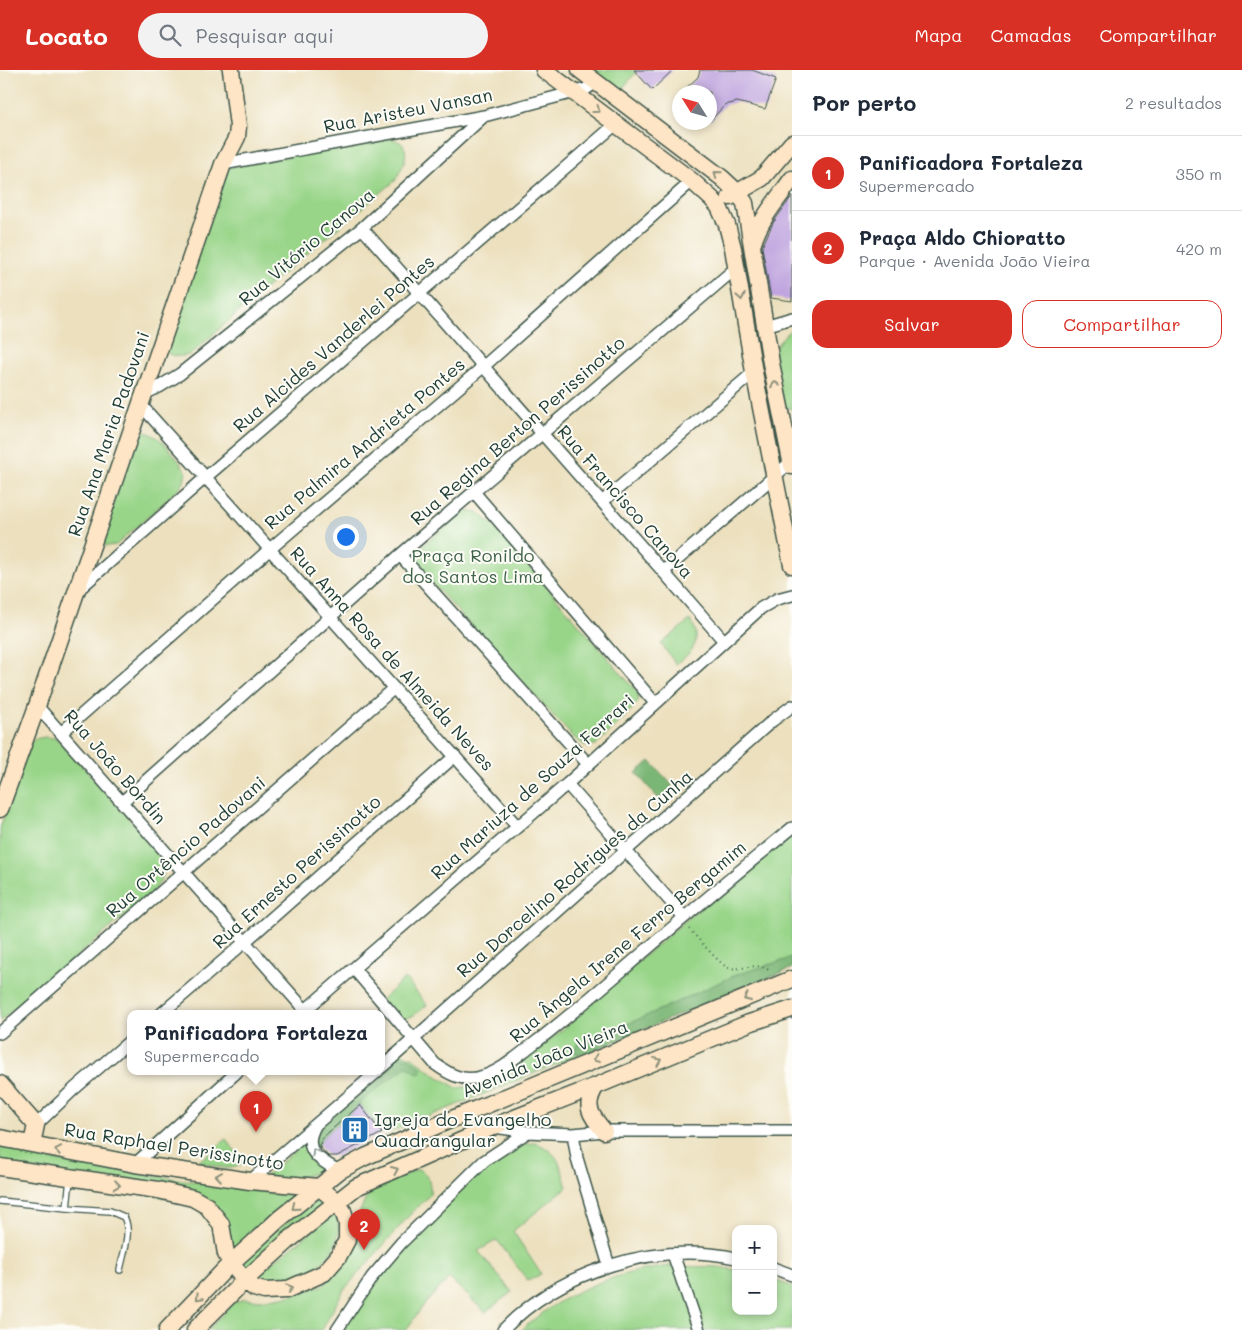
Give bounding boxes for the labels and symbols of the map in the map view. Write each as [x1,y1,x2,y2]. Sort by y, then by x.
street label: Rua Aristeu Vansan [321,82,494,138]
north arrow [672,85,717,130]
one-way arrow [591,104,601,113]
one-way arrow [714,172,723,180]
street label: Rua Vitório Canova [233,182,379,310]
street label: Rua Alcides Vanderlei Pontes [228,249,439,437]
one-way arrow [735,292,745,301]
street label: Rua Ana Maria Padovani [62,328,154,539]
street label: Rua Regina Berton Perissinotto [405,330,630,530]
street label: Rua Palmira Andrieta Pontes [259,352,470,534]
one-way arrow [771,380,781,389]
street label: Rua Francisco Canova [552,420,699,583]
your location [333,524,359,550]
street label: Rua Anna Rosa de Almeida Neves [285,541,500,776]
park label: Praça Ronildo dos Santos Lima [402,543,544,588]
street label: Rua Mariuza de Souza Ferrari [425,688,639,884]
street label: Rua João Bordin [59,704,172,829]
street label: Rua Dorcelino Rodrigues da Cunha [451,764,697,982]
street label: Rua Ortêncio Padovani [101,770,270,922]
street label: Rua Ernesto Perissinotto [207,789,386,953]
street label: Rua Ângela Irene Ferro Bergamim [504,835,751,1047]
one-way arrow [743,992,752,1003]
street label: Avenida João Vieira [458,1014,631,1102]
one-way arrow [592,1053,601,1063]
one-way arrow [653,1056,662,1067]
pin: 1 [240,1091,272,1132]
place label: Igreja do Evangelho Quadrangular [374,1107,552,1152]
building icon: Igreja do Evangelho Quadrangular [340,1115,370,1145]
street label: Rua Raphael Perissinotto [63,1117,286,1175]
one-way arrow [54,1145,63,1155]
one-way arrow [311,1148,321,1157]
one-way arrow [390,1165,399,1176]
one-way arrow [214,1171,222,1182]
one-way arrow [114,1179,122,1190]
one-way arrow [292,1201,301,1209]
pin: 2 [348,1209,380,1250]
one-way arrow [286,1283,294,1294]
one-way arrow [196,1291,205,1300]

